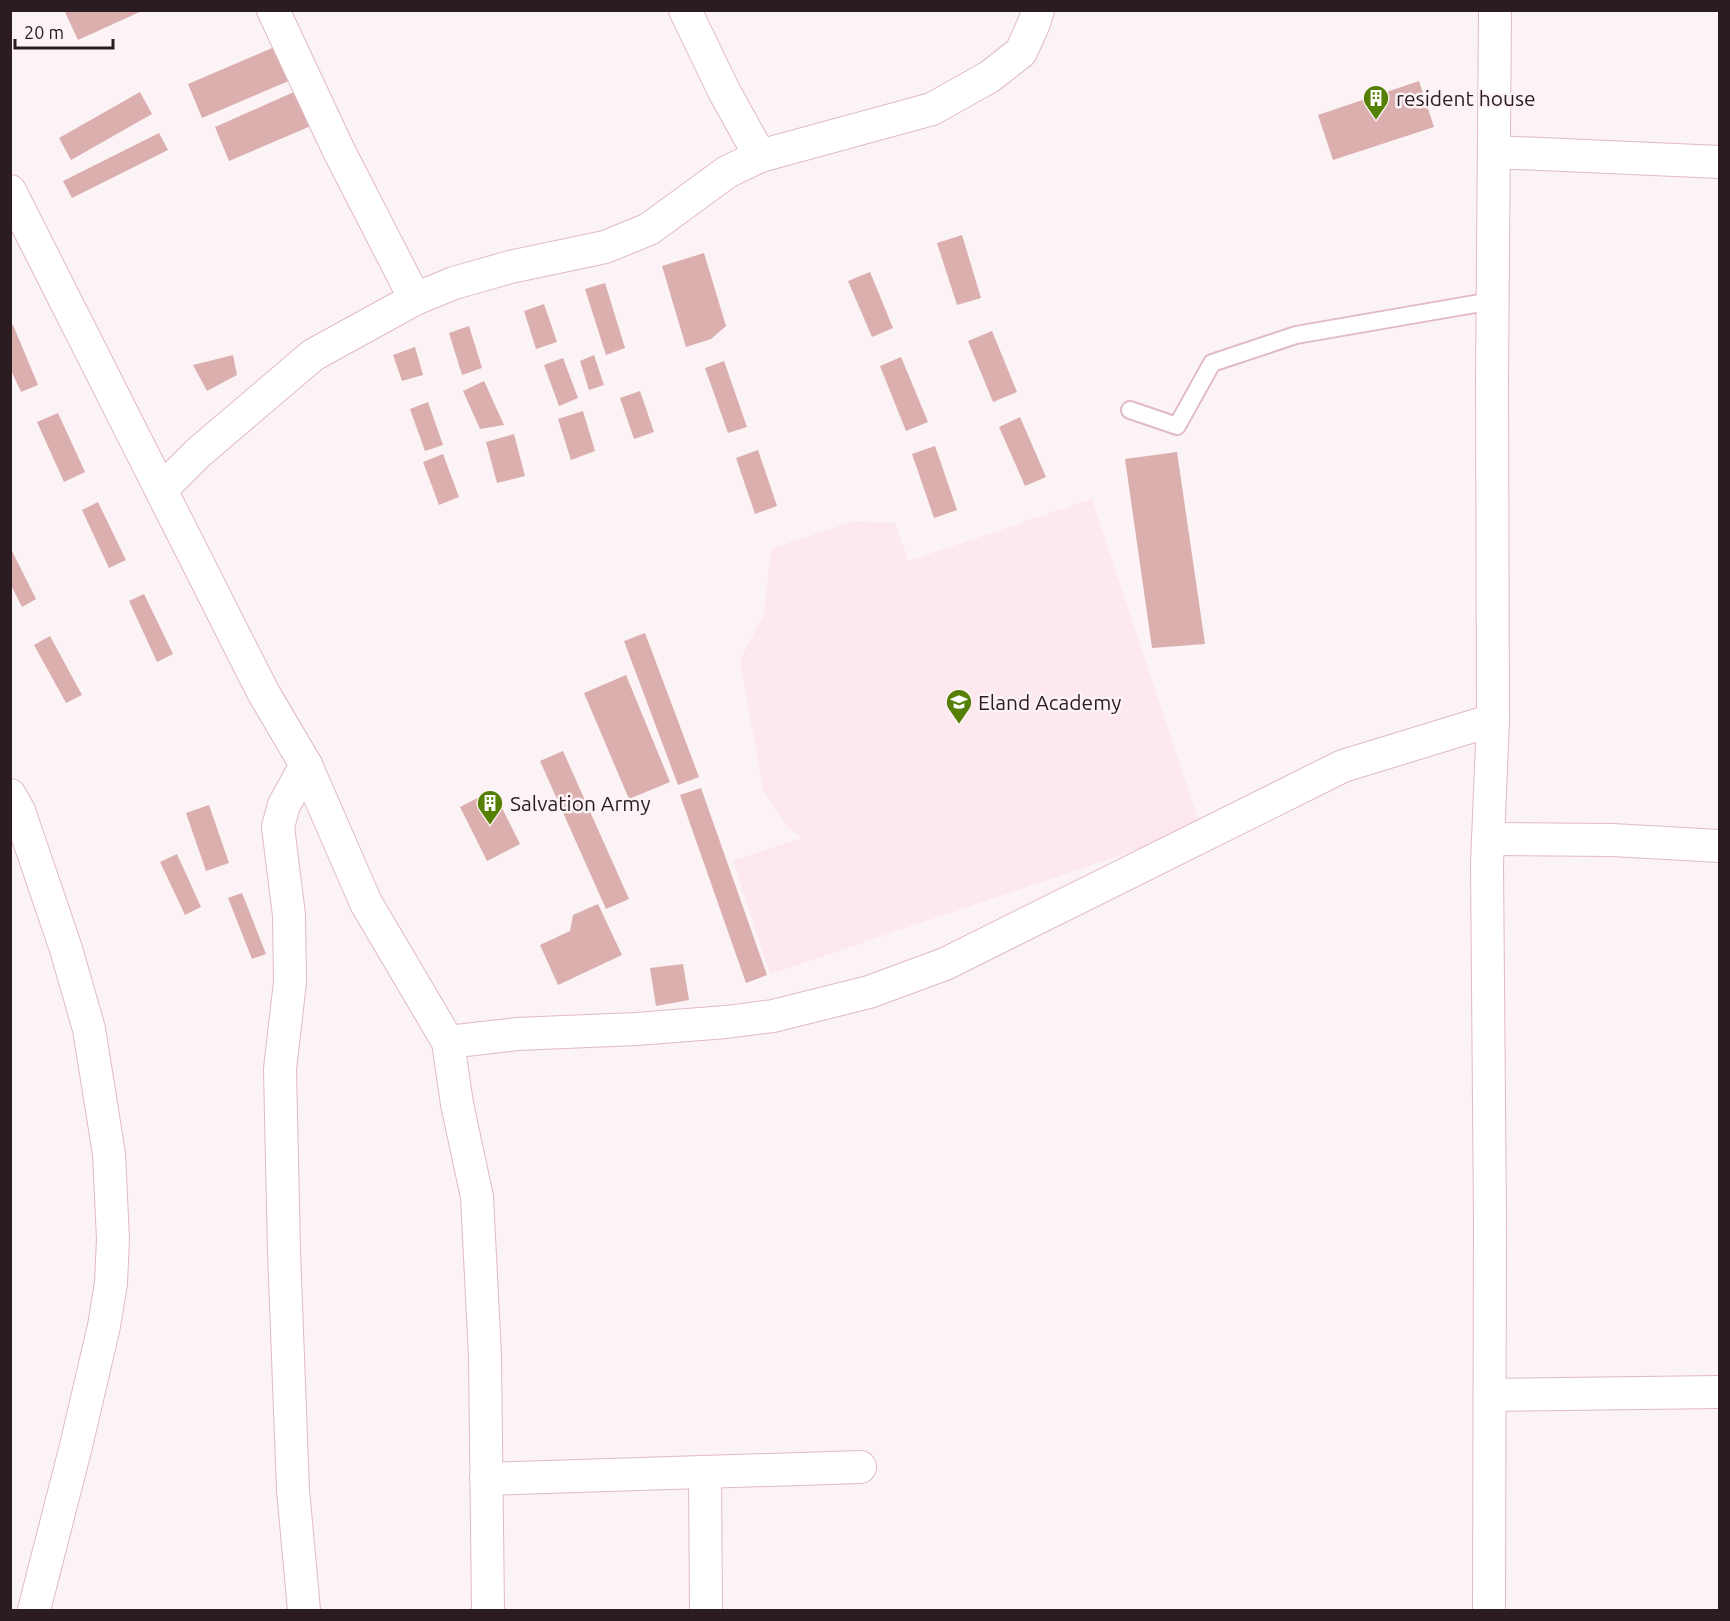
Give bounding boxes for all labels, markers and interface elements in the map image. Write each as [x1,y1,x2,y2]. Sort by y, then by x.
scale bar [15,12,112,50]
text: 20 m [24,22,64,42]
building icon: resident house [1361,83,1391,121]
place label: resident house [1396,86,1536,110]
school or university icon: Eland Academy [944,687,974,725]
place label: Eland Academy [978,690,1121,714]
building icon: Salvation Army [475,788,505,826]
place label: Salvation Army [510,791,651,815]

